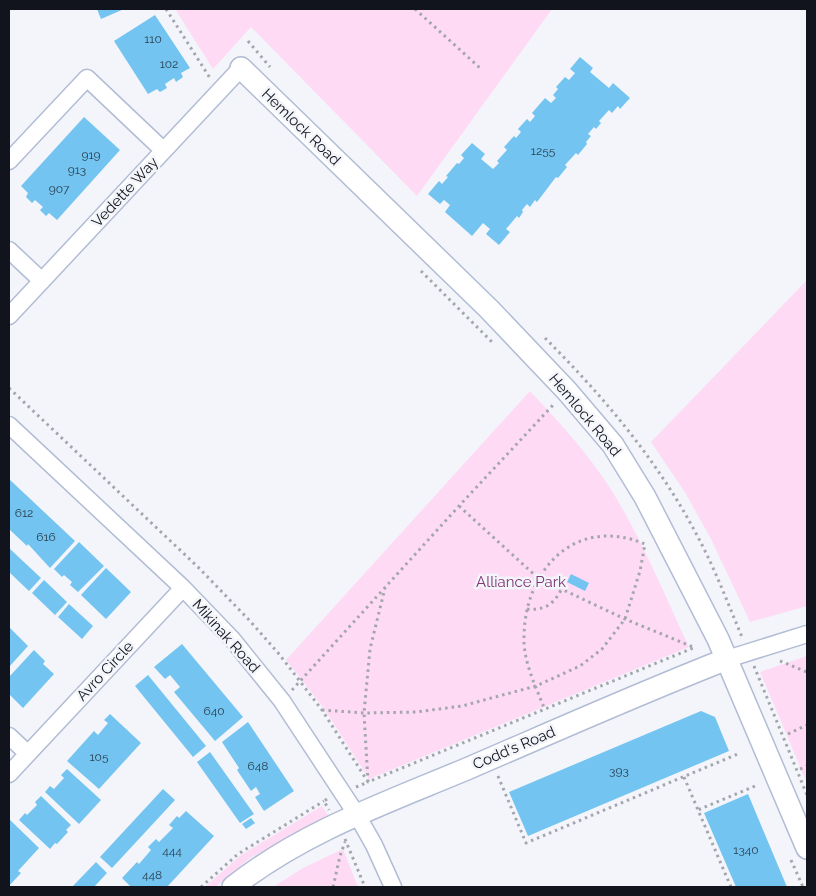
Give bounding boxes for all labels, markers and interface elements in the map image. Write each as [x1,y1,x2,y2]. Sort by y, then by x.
house number: 110 [144,32,162,46]
house number: 102 [160,57,178,71]
street label: Hemlock Road [258,85,344,169]
house number: 1255 [531,144,556,158]
house number: 919 [81,148,101,162]
street label: Vedette Way [88,153,162,231]
house number: 913 [68,163,86,177]
house number: 907 [49,182,70,196]
street label: Hemlock Road [545,370,625,460]
house number: 612 [15,506,33,520]
house number: 616 [36,530,56,544]
park label: Alliance Park [476,573,566,591]
street label: Mikinak Road [188,596,264,676]
street label: Avro Circle [73,637,137,705]
house number: 640 [203,704,225,718]
street label: Codd's Road [470,723,558,773]
house number: 105 [89,750,109,764]
house number: 648 [248,759,268,773]
house number: 393 [609,764,629,778]
house number: 1340 [733,843,759,857]
house number: 444 [162,844,182,858]
house number: 448 [142,868,162,882]

